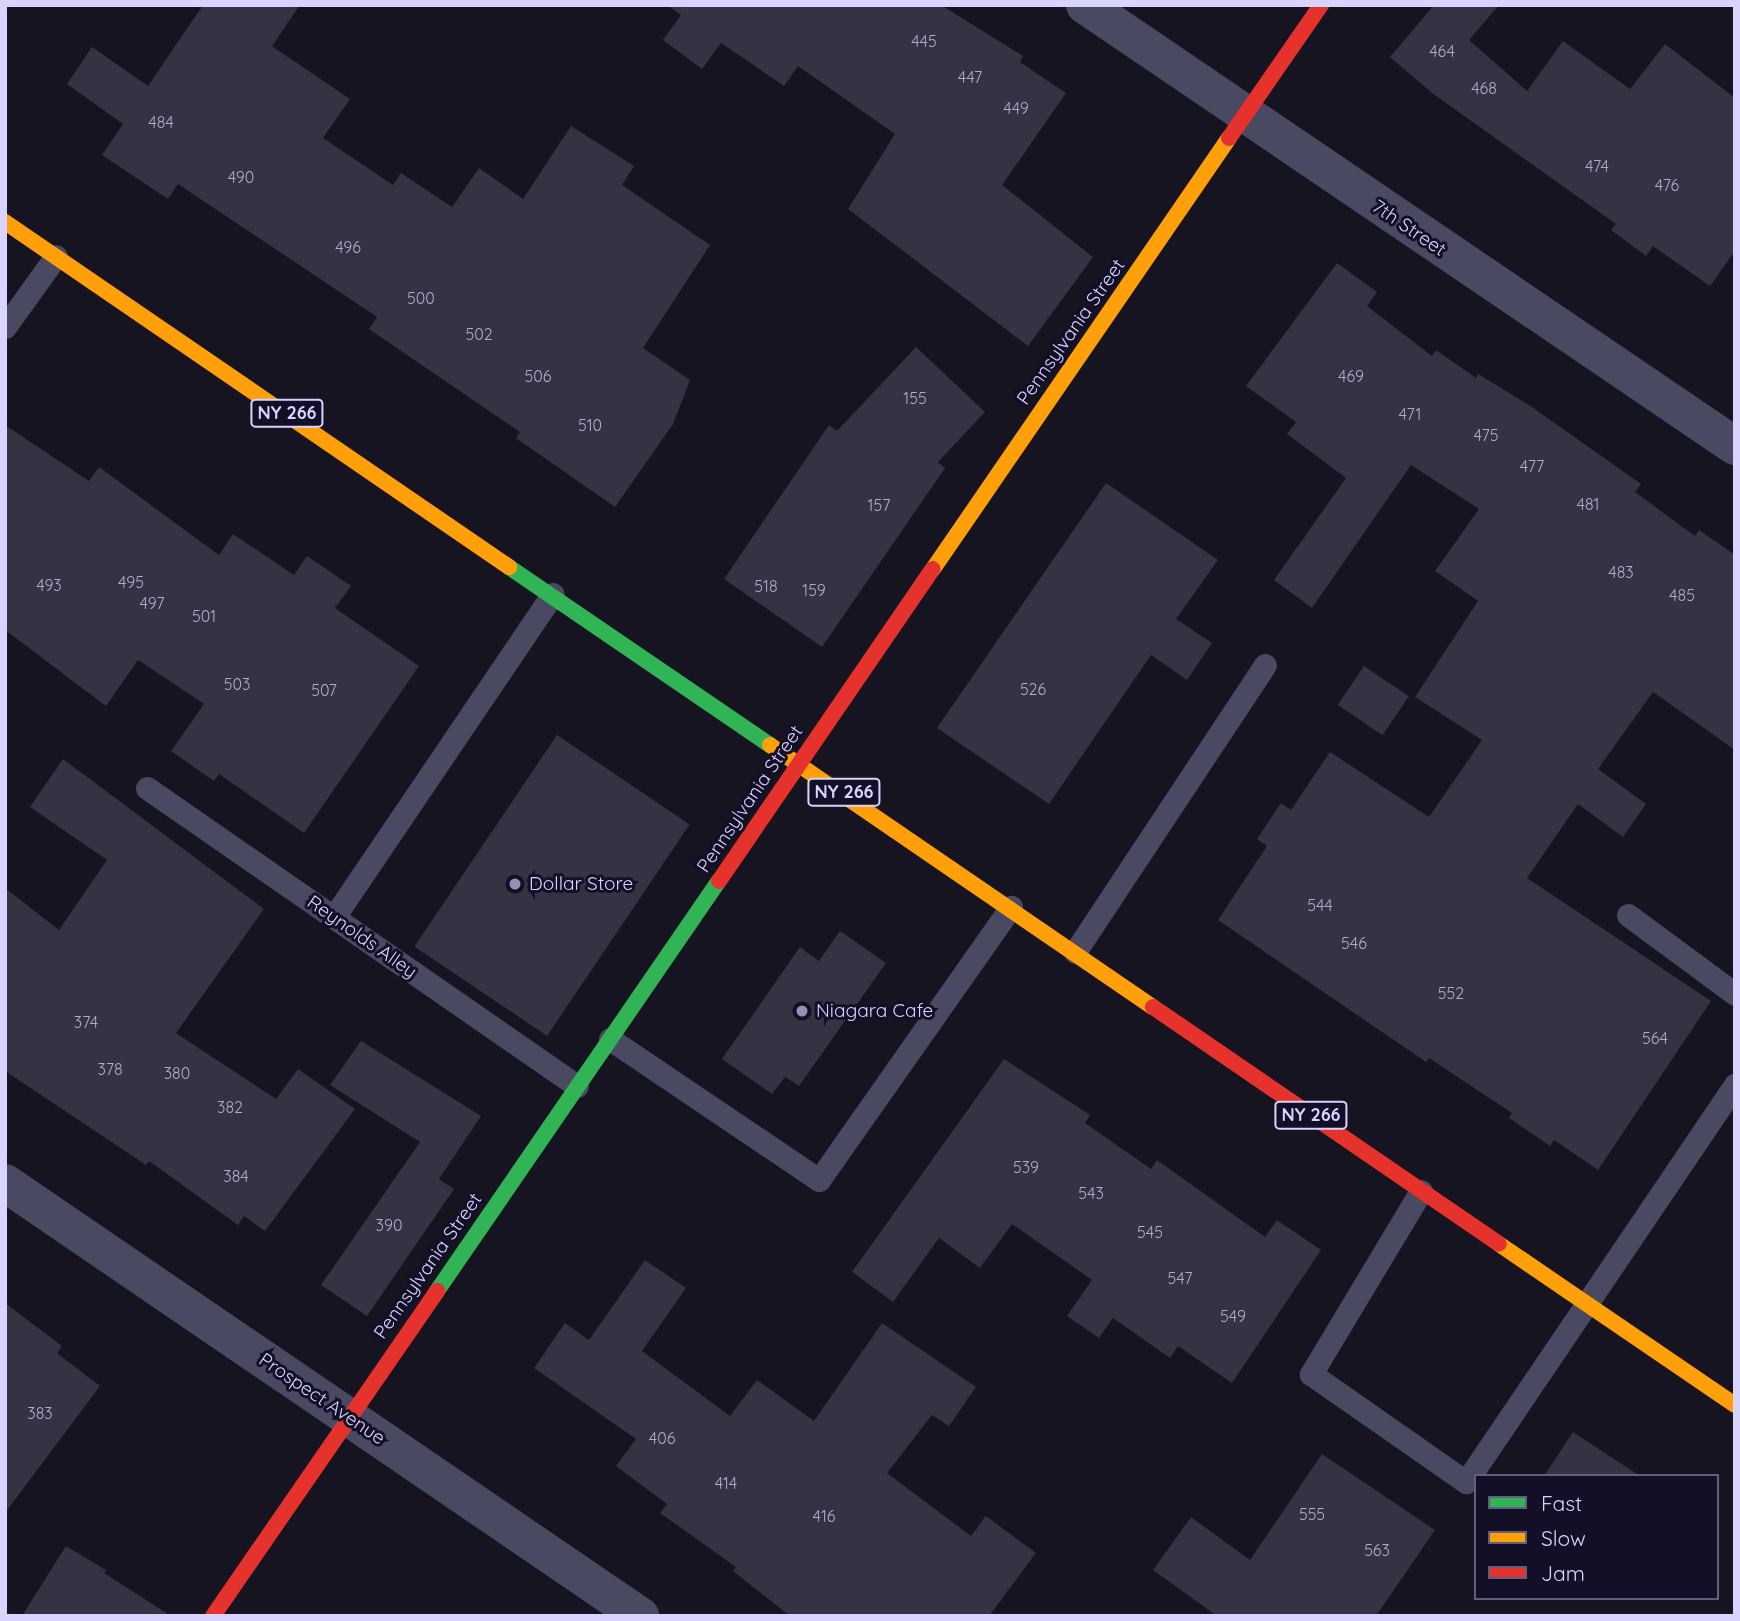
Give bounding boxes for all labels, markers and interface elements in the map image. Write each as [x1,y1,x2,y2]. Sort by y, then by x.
house number: 445 [911,31,937,51]
house number: 464 [1429,41,1455,61]
house number: 447 [958,67,982,87]
house number: 468 [1471,78,1497,98]
house number: 449 [1003,98,1029,118]
house number: 484 [148,112,174,132]
house number: 474 [1585,156,1609,176]
house number: 490 [228,167,254,187]
house number: 476 [1655,175,1679,195]
street label: 7th Street [1368,195,1450,261]
house number: 496 [335,237,361,257]
street label: Pennsylvania Street [1012,255,1130,409]
house number: 500 [407,288,435,308]
house number: 502 [465,324,493,344]
house number: 506 [525,366,551,386]
house number: 469 [1338,366,1364,386]
house number: 155 [903,388,927,408]
road number: NY 266 [250,398,324,428]
house number: 471 [1399,404,1421,424]
house number: 510 [578,415,602,435]
house number: 475 [1474,425,1498,445]
house number: 477 [1520,456,1544,476]
house number: 481 [1577,494,1599,514]
house number: 157 [868,495,890,515]
house number: 483 [1608,562,1634,582]
house number: 495 [118,572,144,592]
house number: 493 [36,575,62,595]
house number: 518 [754,576,778,596]
house number: 159 [802,580,826,600]
house number: 485 [1669,585,1695,605]
house number: 497 [140,593,164,613]
house number: 501 [192,606,216,626]
house number: 503 [224,674,250,694]
house number: 526 [1020,679,1046,699]
house number: 507 [311,680,337,700]
street label: Pennsylvania Street [692,721,808,877]
road number: NY 266 [807,778,881,806]
place label: Dollar Store [529,873,633,895]
marker: Dollar Store [507,876,523,892]
street label: Reynolds Alley [303,891,421,983]
house number: 544 [1307,895,1333,915]
house number: 546 [1341,933,1367,953]
house number: 552 [1438,983,1464,1003]
place label: Niagara Cafe [816,1000,933,1022]
marker: Niagara Cafe [794,1003,810,1019]
house number: 374 [74,1012,98,1032]
house number: 564 [1642,1028,1668,1048]
house number: 378 [97,1059,123,1079]
house number: 380 [164,1063,190,1083]
house number: 382 [217,1097,243,1117]
road number: NY 266 [1274,1100,1348,1130]
house number: 539 [1013,1157,1039,1177]
house number: 384 [223,1166,249,1186]
house number: 543 [1078,1183,1104,1203]
street label: Pennsylvania Street [369,1189,487,1343]
house number: 390 [376,1215,402,1235]
house number: 545 [1137,1222,1163,1242]
house number: 547 [1168,1268,1192,1288]
house number: 549 [1220,1306,1246,1326]
street label: Prospect Avenue [255,1348,389,1450]
house number: 383 [27,1403,53,1423]
house number: 406 [649,1428,675,1448]
house number: 414 [715,1473,737,1493]
legend [1474,1474,1719,1600]
text: Fast [1541,1490,1582,1516]
house number: 555 [1299,1504,1325,1524]
house number: 416 [813,1506,835,1526]
text: Slow [1541,1525,1586,1551]
house number: 563 [1364,1540,1390,1560]
text: Jam [1541,1560,1585,1586]

